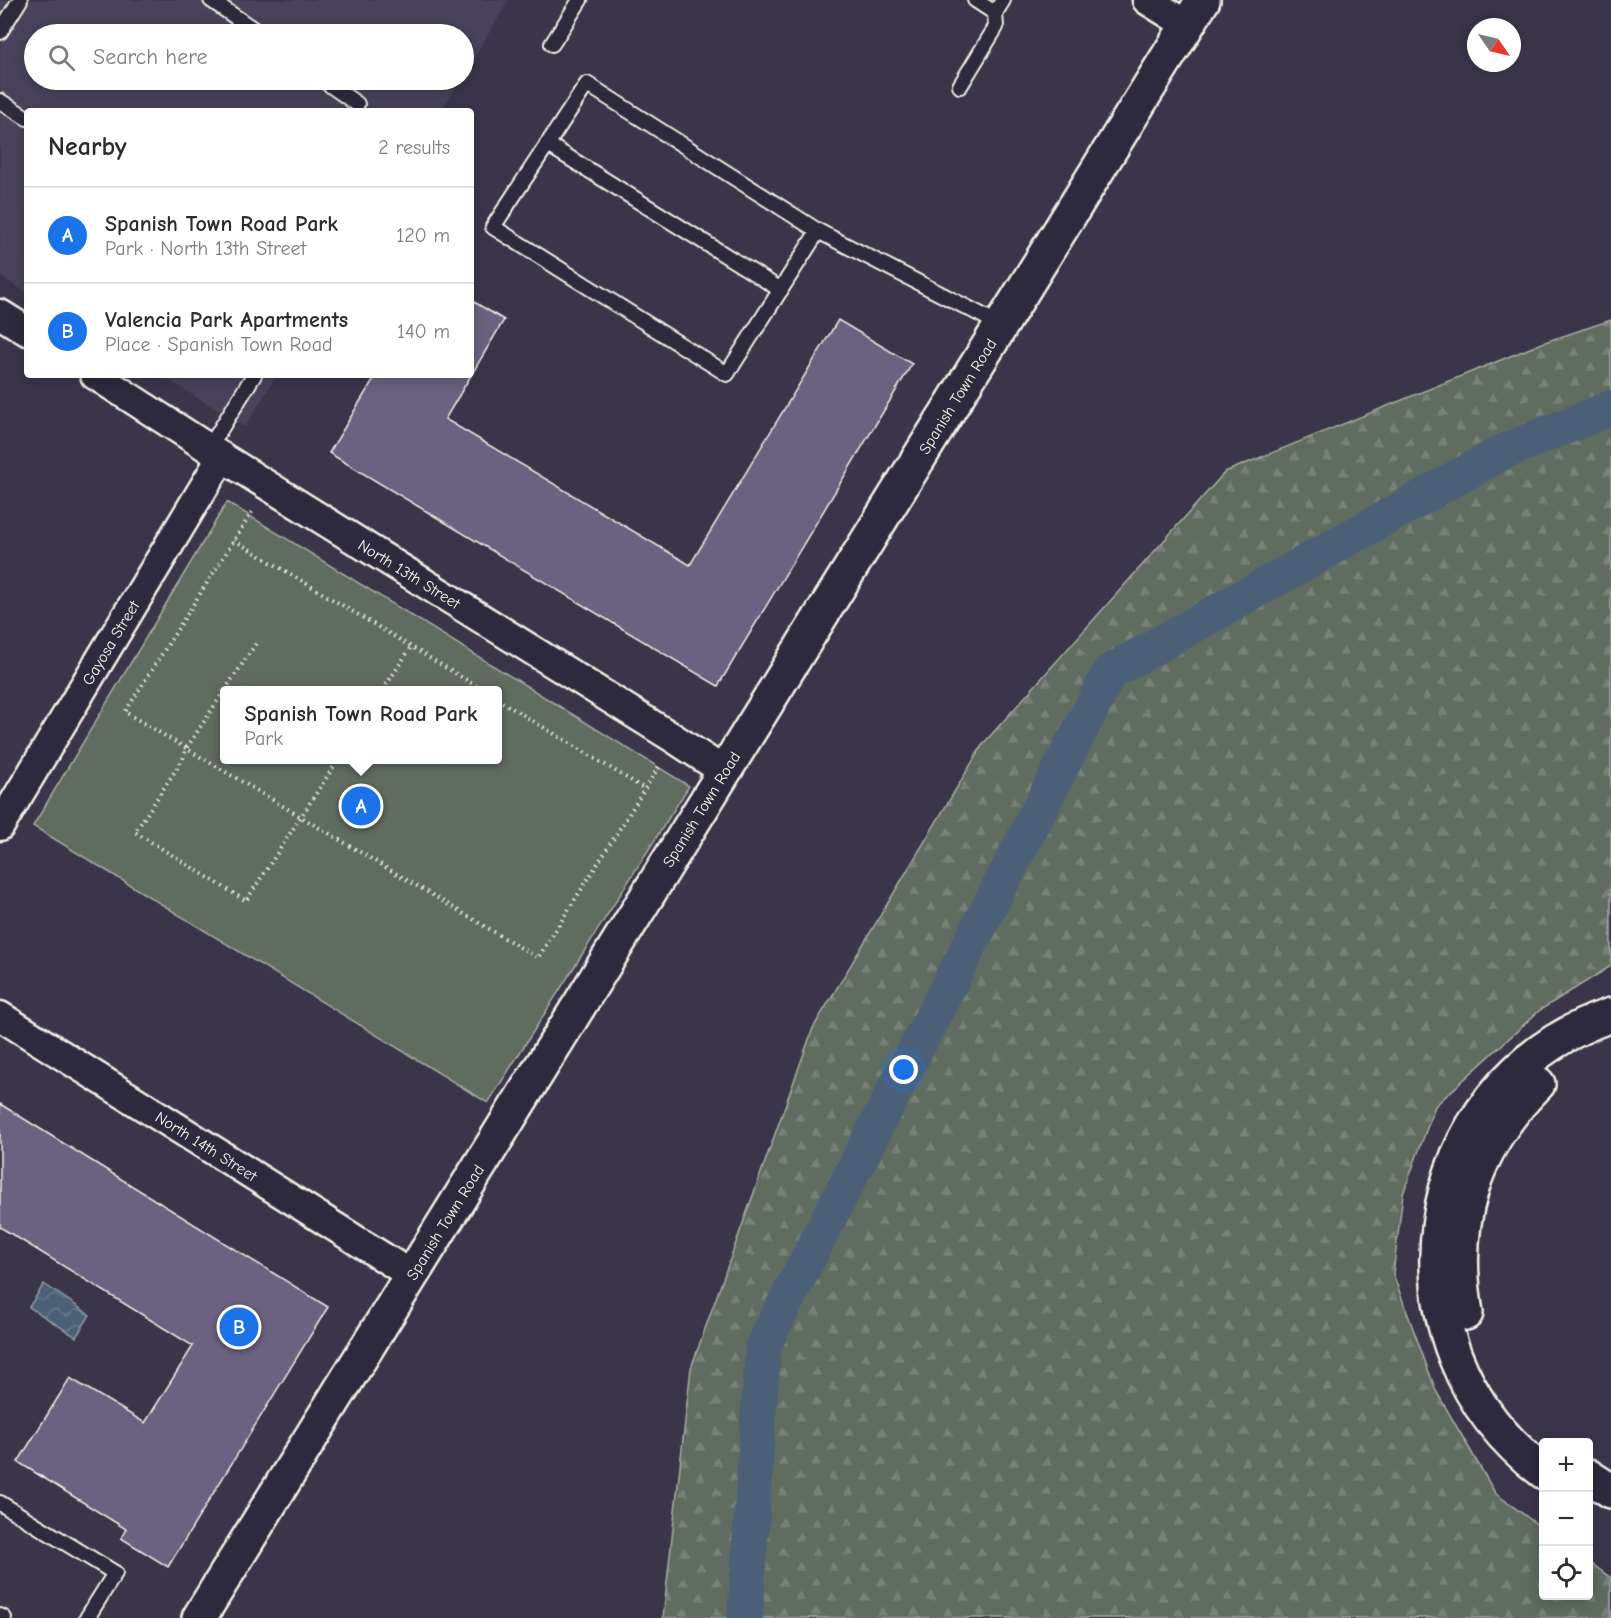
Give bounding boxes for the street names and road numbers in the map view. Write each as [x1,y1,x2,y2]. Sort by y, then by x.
street label: Spanish Town Road [916,336,1001,458]
street label: North 13th Street [355,536,464,613]
street label: Gayosa Street [79,597,144,689]
street label: Spanish Town Road [659,749,744,871]
street label: North 14th Street [152,1108,260,1186]
street label: Spanish Town Road [403,1162,488,1284]

